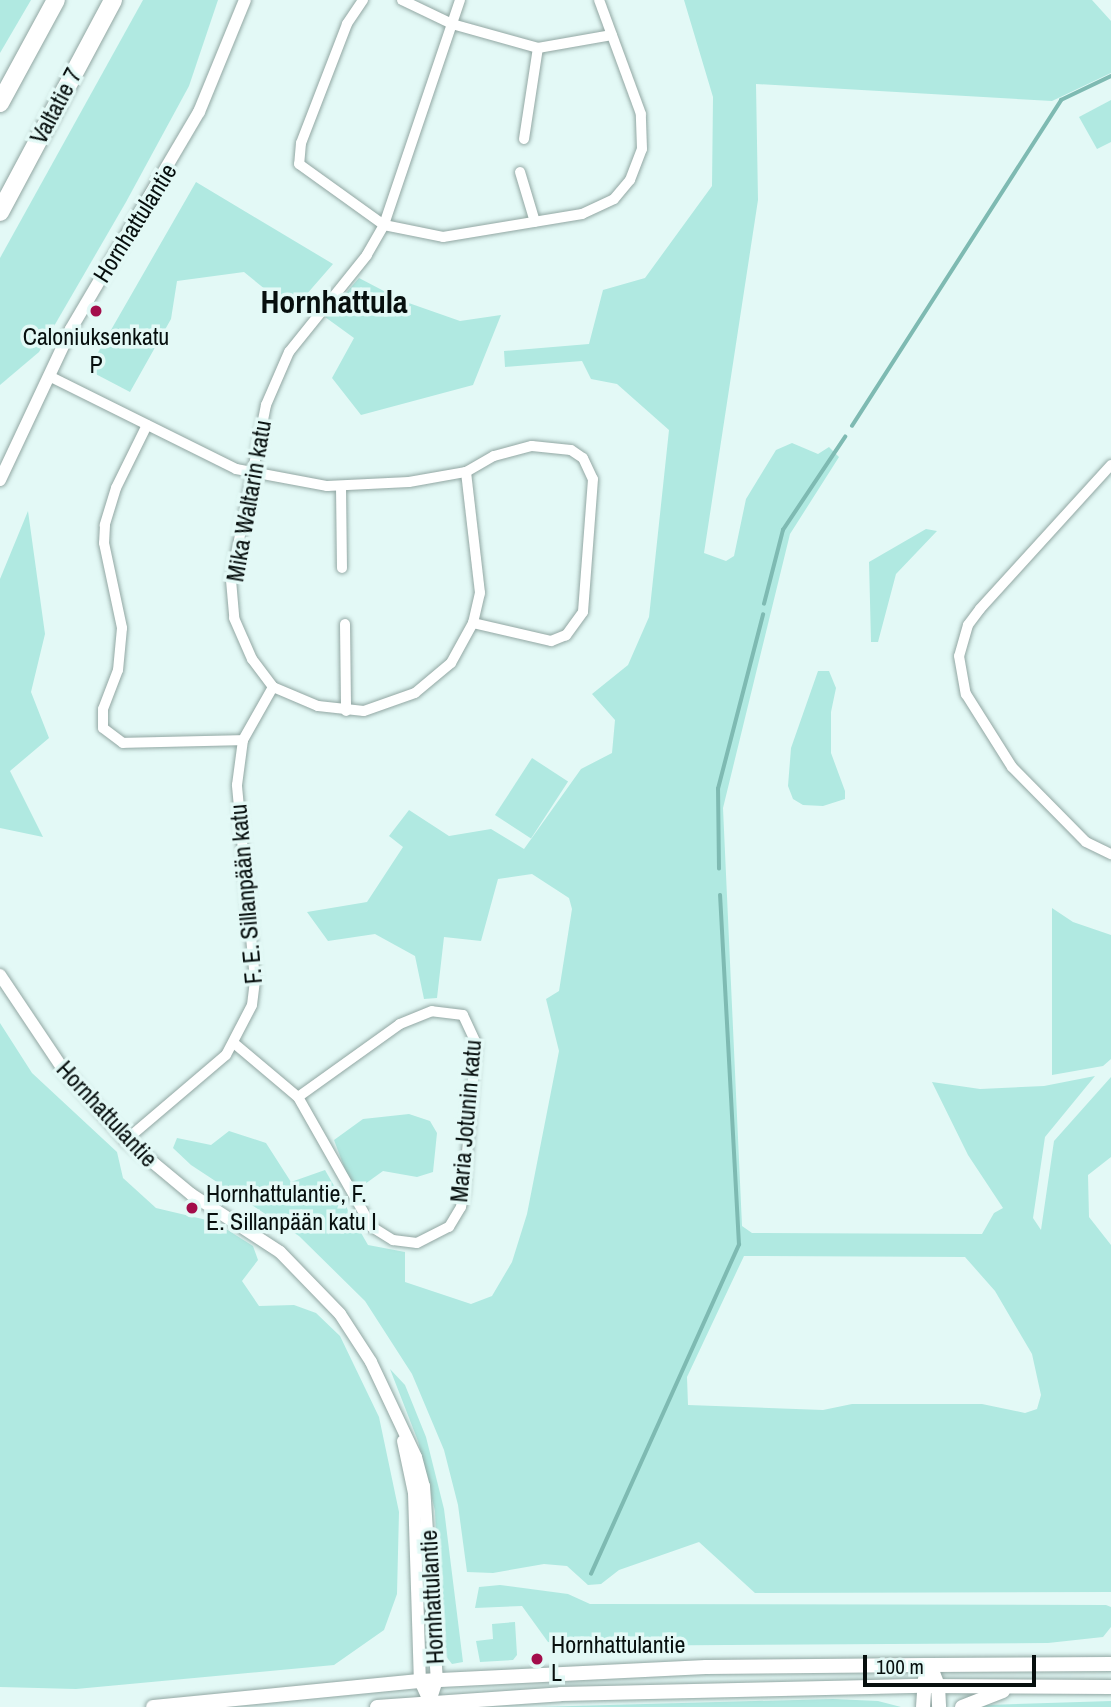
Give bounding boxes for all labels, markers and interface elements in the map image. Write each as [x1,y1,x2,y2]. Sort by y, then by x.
street label: Valtatie 7 [24,63,88,149]
street label: Hornhattulantie [87,158,183,288]
district label: Hornhattula [260,283,408,321]
marker: Caloniuksenkatu P [88,303,104,319]
place label: Caloniuksenkatu P [23,323,169,379]
street label: Mika Waltarin katu [221,418,277,584]
street label: F. E. Sillanpään katu [224,803,268,985]
street label: Maria Jotunin katu [445,1039,487,1203]
street label: Hornhattulantie [51,1055,163,1173]
place label: Hornhattulantie, F. E. Sillanpään katu I [206,1180,377,1236]
marker: Hornhattulantie, F. E. Sillanpään katu I [184,1200,200,1216]
street label: Hornhattulantie [414,1529,450,1665]
place label: Hornhattulantie L [551,1631,686,1687]
scale bar [866,1640,1039,1684]
marker: Hornhattulantie L [529,1651,545,1667]
text: 100 m [876,1652,924,1681]

